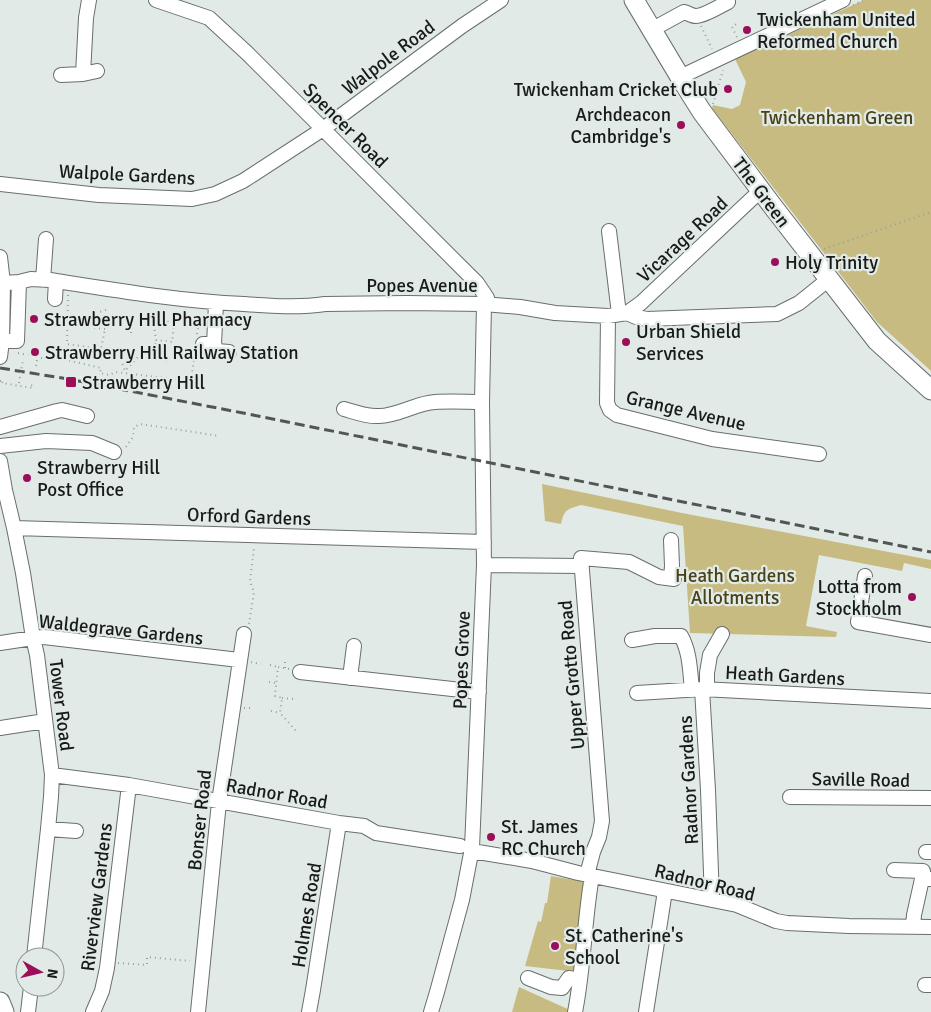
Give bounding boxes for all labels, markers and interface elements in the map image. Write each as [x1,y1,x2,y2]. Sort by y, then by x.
place label: Twickenham United Reformed Church [757,8,916,54]
street label: Walpole Road [337,15,440,101]
marker: Twickenham United Reformed Church [741,24,753,36]
street label: Spencer Road [298,78,393,173]
place label: Twickenham Cricket Club [514,78,718,102]
marker: Twickenham Cricket Club [722,83,734,95]
place label: Archdeacon Cambridge's [571,103,671,149]
park label: Twickenham Green [761,106,913,130]
marker: Archdeacon Cambridge's [675,119,687,131]
street label: The Green [727,153,795,232]
street label: Walpole Gardens [58,159,196,191]
street label: Vicarage Road [632,192,733,288]
place label: Holy Trinity [785,251,878,275]
marker: Holy Trinity [769,256,781,268]
street label: Popes Avenue [366,274,478,298]
place label: Strawberry Hill Pharmacy [44,308,252,332]
marker: Strawberry Hill Pharmacy [28,313,40,325]
place label: Urban Shield Services [636,320,741,366]
marker: Urban Shield Services [620,336,632,348]
place label: Strawberry Hill Railway Station [45,341,299,365]
marker: Strawberry Hill Railway Station [29,346,41,358]
place label: Strawberry Hill [82,371,205,395]
marker: Strawberry Hill [64,375,78,389]
street label: Grange Avenue [624,386,748,436]
place label: Strawberry Hill Post Office [37,456,160,502]
marker: Strawberry Hill Post Office [21,472,33,484]
street label: Orford Gardens [187,503,311,531]
park label: Heath Gardens Allotments [675,564,795,610]
place label: Lotta from Stockholm [816,575,902,621]
marker: Lotta from Stockholm [906,591,918,603]
street label: Upper Grotto Road [554,599,590,751]
street label: Waldegrave Gardens [37,609,204,651]
street label: Popes Grove [448,610,476,710]
street label: Tower Road [43,658,79,752]
street label: Heath Gardens [724,661,845,691]
street label: Radnor Gardens [674,715,704,845]
street label: Saville Road [811,767,910,793]
street label: Bonser Road [183,768,217,872]
street label: Radnor Road [224,773,330,815]
place label: St. James RC Church [501,815,586,861]
street label: Riverview Gardens [76,821,118,973]
marker: St. James RC Church [485,831,497,843]
street label: Radnor Road [652,859,758,907]
street label: Holmes Road [287,861,327,969]
place label: St. Catherine's School [565,924,683,970]
marker: St. Catherine's School [549,940,561,952]
north arrow [15,947,65,997]
text: N [43,968,61,980]

